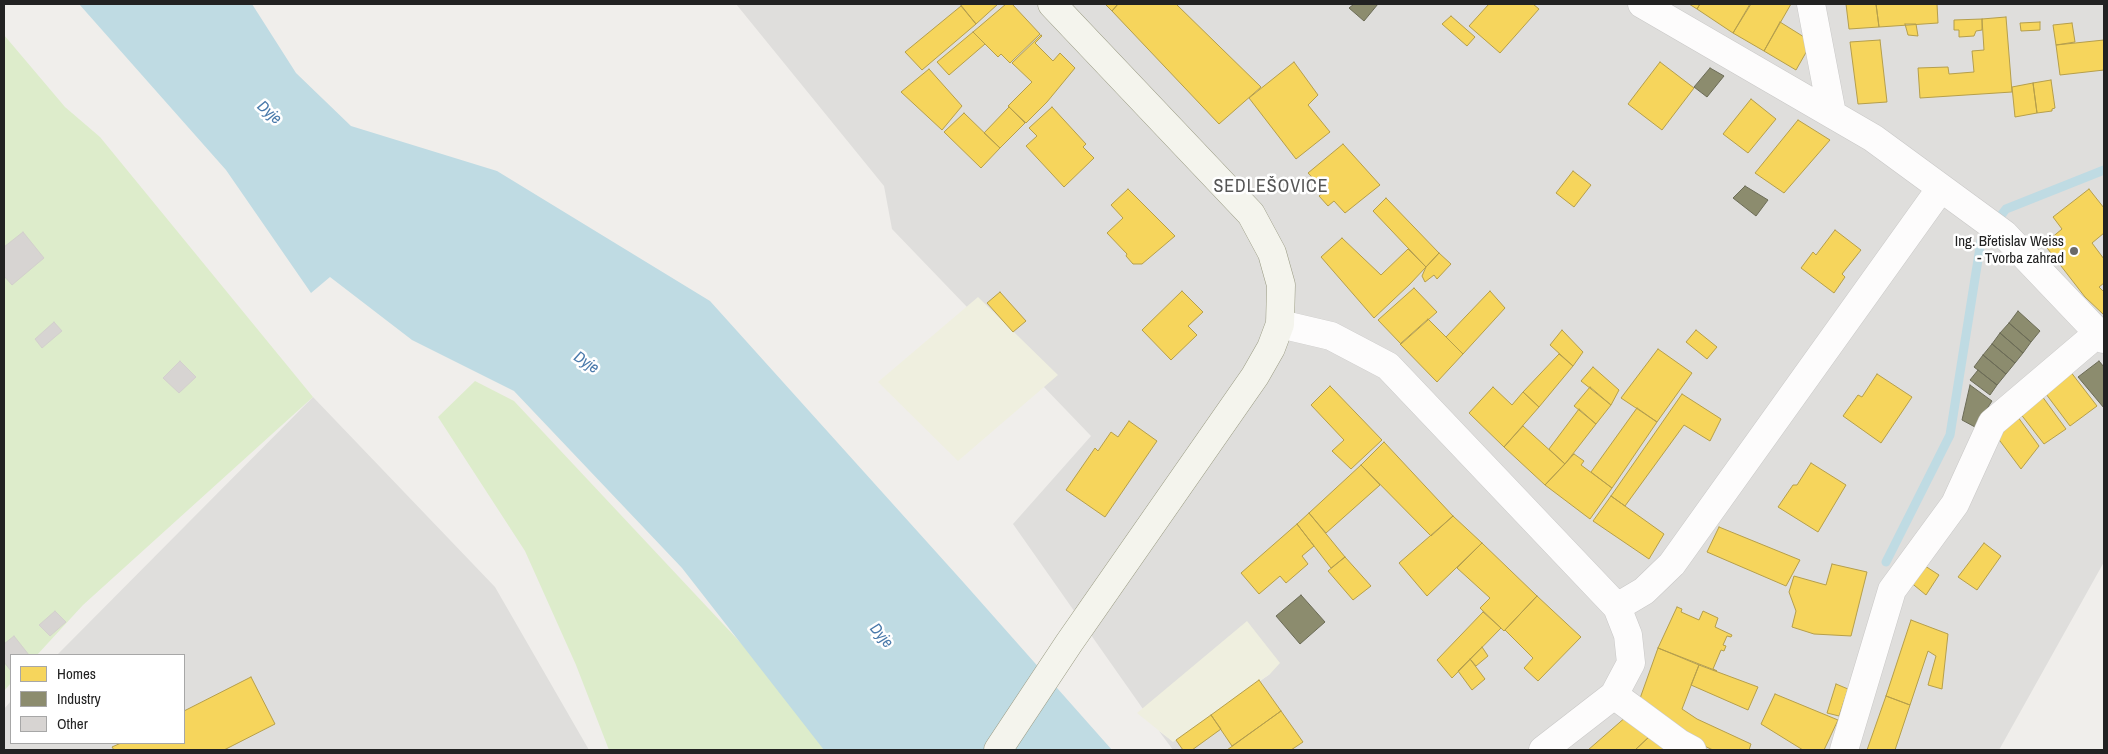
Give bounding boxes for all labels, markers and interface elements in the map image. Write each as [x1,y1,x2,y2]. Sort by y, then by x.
water label: Dyje [253,97,285,129]
district label: SEDLEŠOVICE [1212,176,1330,198]
place label: Ing. Břetislav Weiss - Tvorba zahrad [1955,233,2064,268]
marker: Ing. Břetislav Weiss - Tvorba zahrad [2068,245,2080,257]
water label: Dyje [570,348,602,378]
water label: Dyje [865,620,897,652]
legend [10,654,185,744]
text: Homes [57,663,96,684]
text: Industry [57,688,101,709]
text: Other [57,713,88,734]

